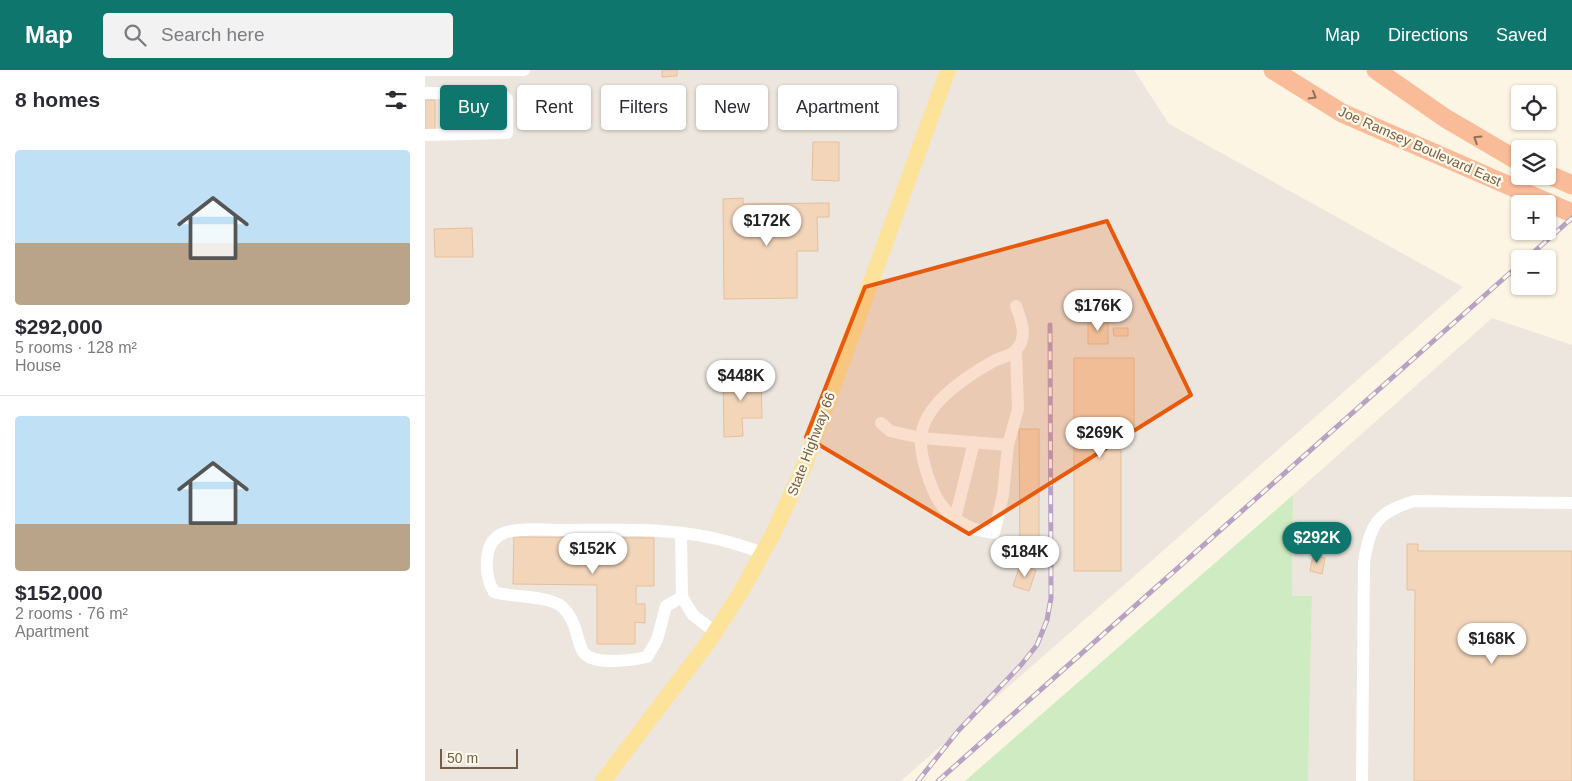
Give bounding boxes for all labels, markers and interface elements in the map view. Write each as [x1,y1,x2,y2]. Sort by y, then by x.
search box [103,13,453,58]
text: Map [25,21,73,48]
icon: search [121,21,149,49]
text: Search here [161,24,265,45]
text: Map [1325,25,1360,45]
text: Directions [1388,25,1468,45]
text: Saved [1496,25,1547,45]
chip: Buy [440,85,507,130]
chip: Rent [517,85,591,130]
chip: Filters [601,85,686,130]
chip: New [696,85,768,130]
chip: Apartment [778,85,897,130]
map controls [1511,85,1556,295]
button: locate [1511,85,1556,130]
icon: filters [382,86,410,114]
text: 8 homes [15,88,100,111]
one-way arrow [1308,90,1317,100]
street label: Joe Ramsey Boulevard East [1336,103,1504,189]
one-way arrow [1474,135,1483,145]
button: layers [1511,140,1556,185]
icon: home [168,183,258,273]
button: + [1511,195,1556,240]
pin: $172K [732,204,802,247]
text: $172K [743,212,791,229]
button: − [1511,250,1556,295]
pin: $176K [1063,290,1133,332]
text: $176K [1074,297,1122,314]
text: $292,000 [15,315,103,338]
text: 5 rooms · 128 m² [15,339,137,356]
text: House [15,357,61,374]
pin: $448K [706,360,776,402]
text: $448K [717,367,765,384]
street label: State Highway 66 [784,390,838,498]
pin: $269K [1065,416,1135,459]
text: $269K [1076,424,1124,441]
icon: home [168,448,258,538]
pin: $292K [1282,522,1352,564]
text: $292K [1293,529,1341,546]
pin: $152K [558,532,628,575]
pin: $184K [990,536,1060,578]
text: $152K [569,540,617,557]
text: $184K [1001,543,1049,560]
text: $152,000 [15,581,103,604]
text: 2 rooms · 76 m² [15,605,128,622]
pin: $168K [1457,622,1527,665]
text: Apartment [15,623,89,640]
text: $168K [1468,630,1516,647]
scale bar [440,746,517,769]
text: 50 m [447,750,478,766]

